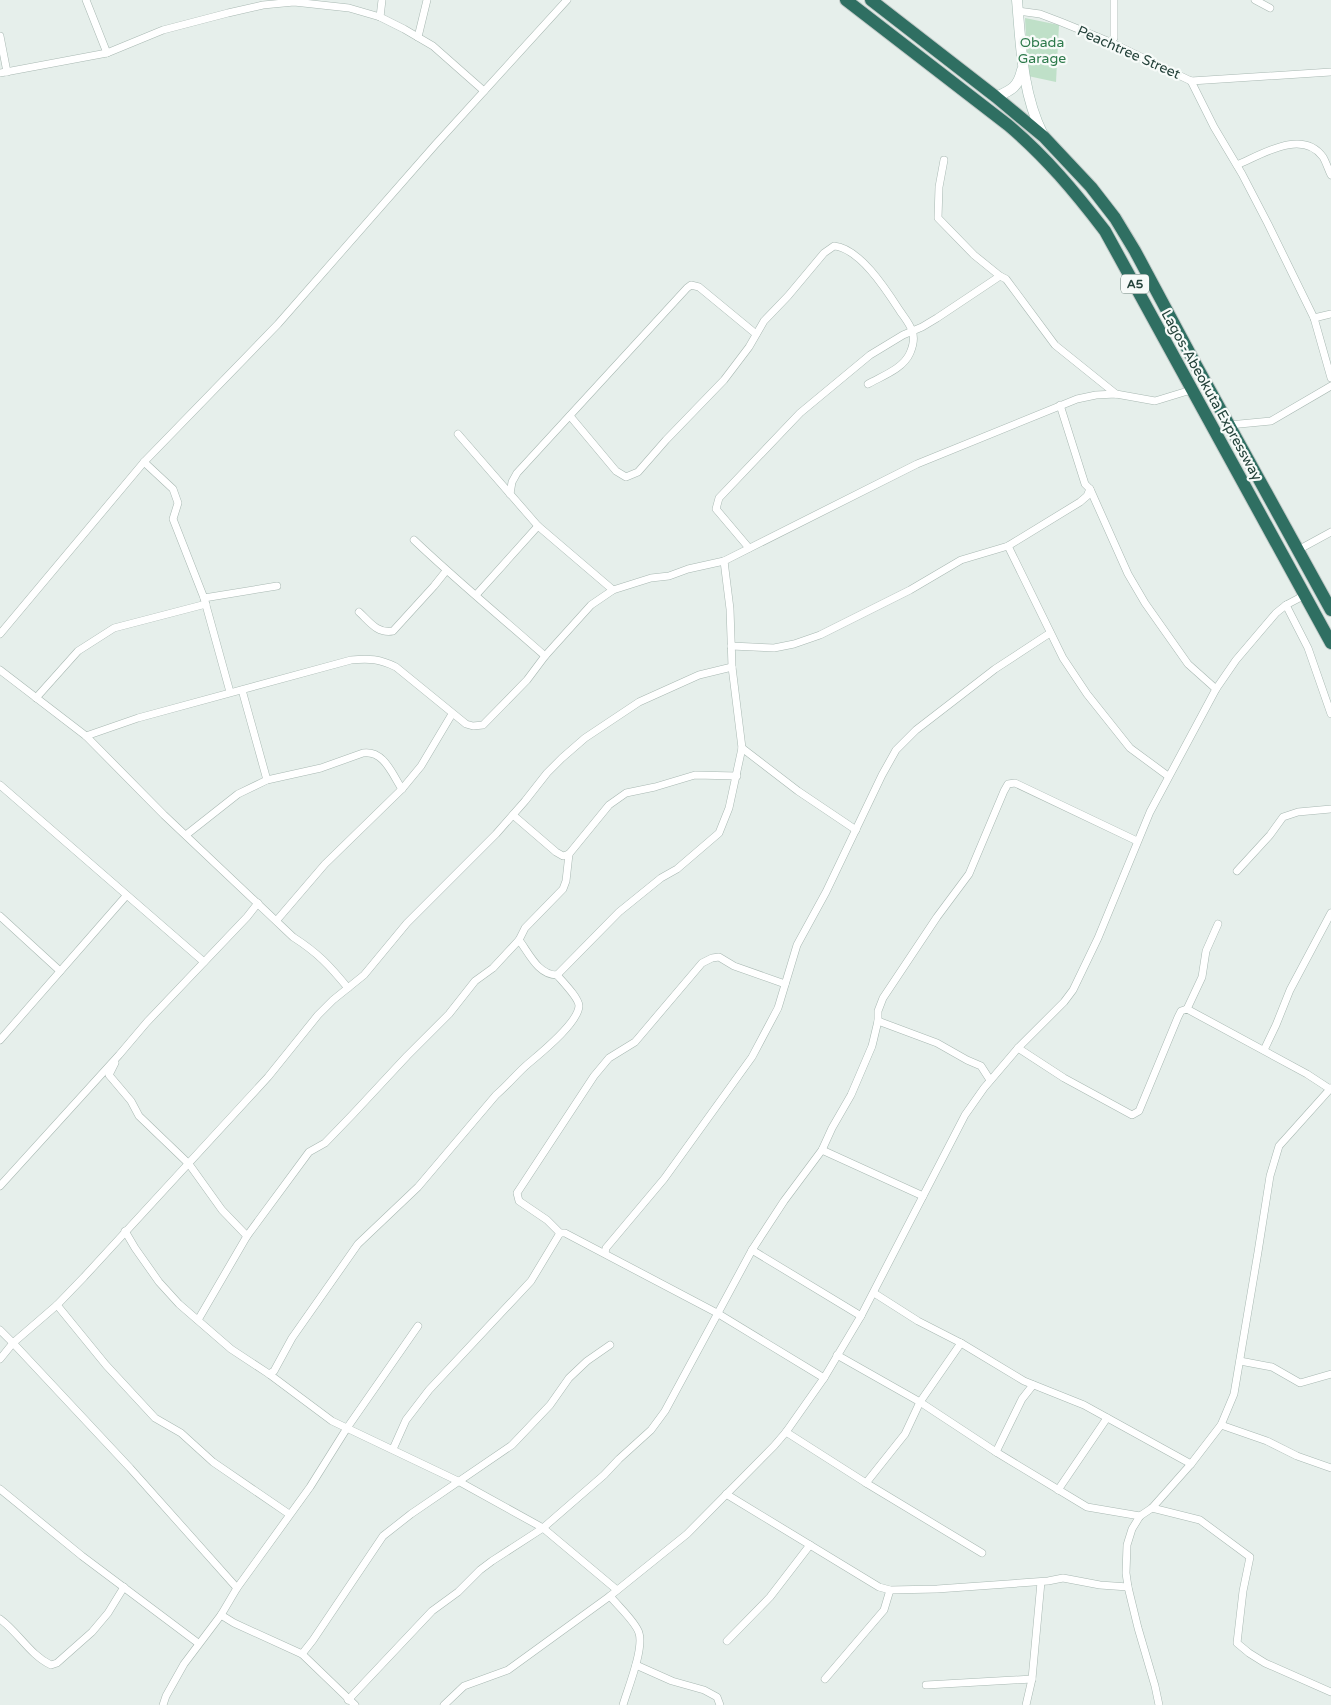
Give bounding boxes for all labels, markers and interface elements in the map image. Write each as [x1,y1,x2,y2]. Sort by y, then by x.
street label: Peachtree Street [1075,22,1183,83]
park label: Obada Garage [1018,34,1066,67]
road number: A5 [1121,274,1149,294]
street label: Lagos-Abeokuta Expressway [1158,307,1266,484]

